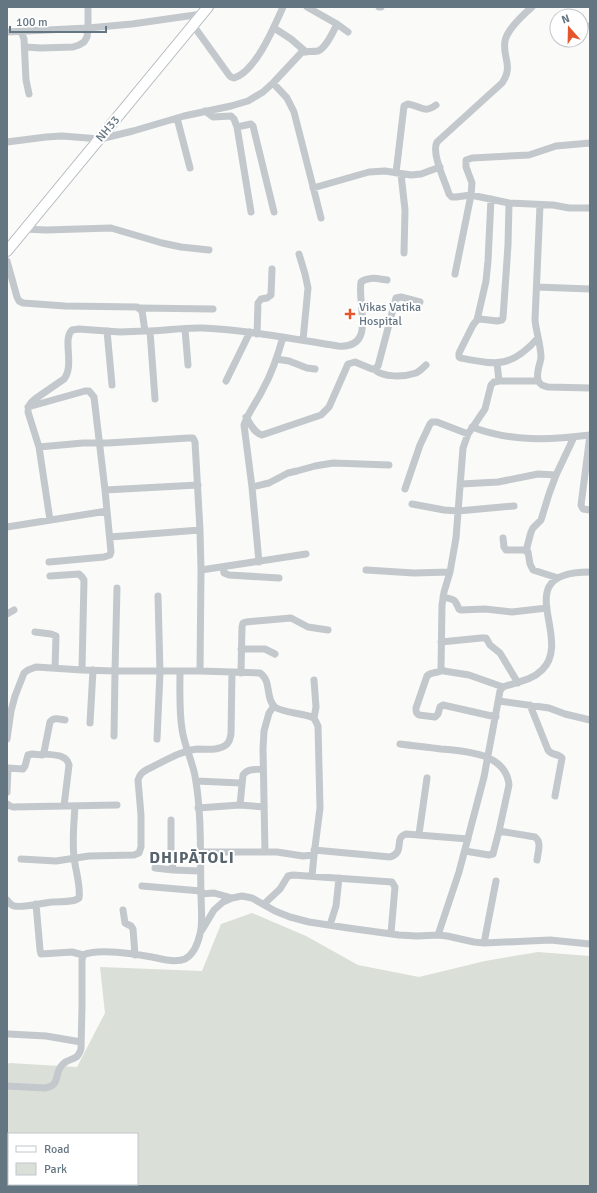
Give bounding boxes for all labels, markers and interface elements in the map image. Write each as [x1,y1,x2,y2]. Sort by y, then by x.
scale bar [10,8,106,34]
north arrow [549,8,589,48]
text: N [560,12,572,26]
text: 100 m [16,15,48,30]
street label: NH33 [93,113,123,145]
place label: Vikas Vatika Hospital [359,300,421,329]
marker: Vikas Vatika Hospital [344,308,356,320]
district label: DHIPĀTOLI [149,848,235,868]
legend [8,1133,138,1185]
text: Road [44,1142,70,1157]
text: Park [44,1162,67,1177]

